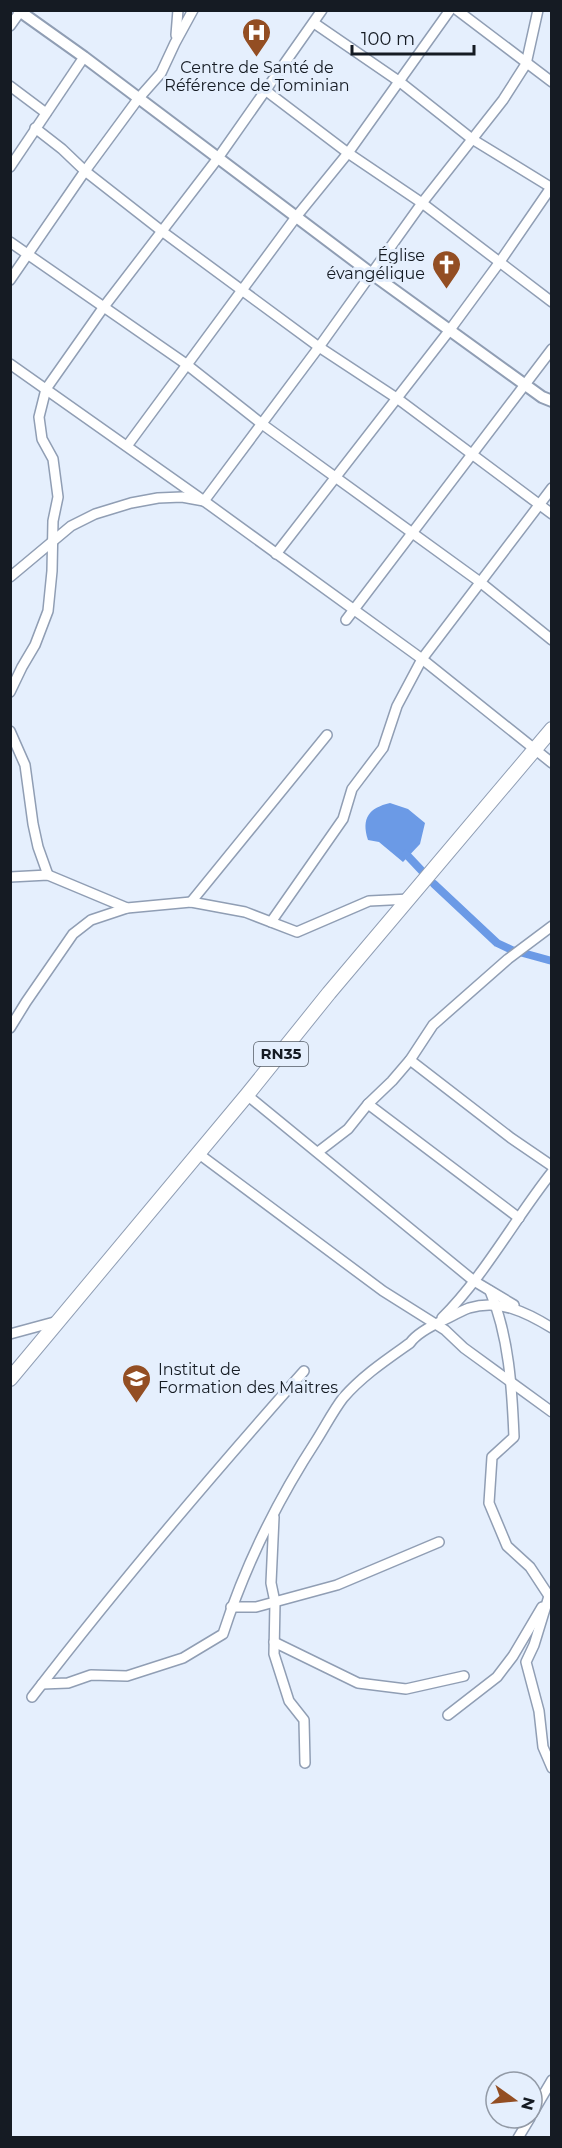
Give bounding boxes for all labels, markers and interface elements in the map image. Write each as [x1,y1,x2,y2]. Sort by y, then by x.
hospital icon: Centre de Santé de Référence de Tominian [241,16,273,58]
scale bar [352,18,474,56]
text: 100 m [361,28,415,50]
place label: Centre de Santé de Référence de Tominian [164,58,350,95]
place label: Église évangélique [326,246,425,283]
church icon: Église évangélique [430,248,462,290]
road number: RN35 [254,1042,308,1066]
place label: Institut de Formation des Maitres [158,1360,338,1397]
school or university icon: Institut de Formation des Maitres [121,1362,153,1404]
north arrow [484,2070,544,2130]
text: N [517,2095,539,2112]

